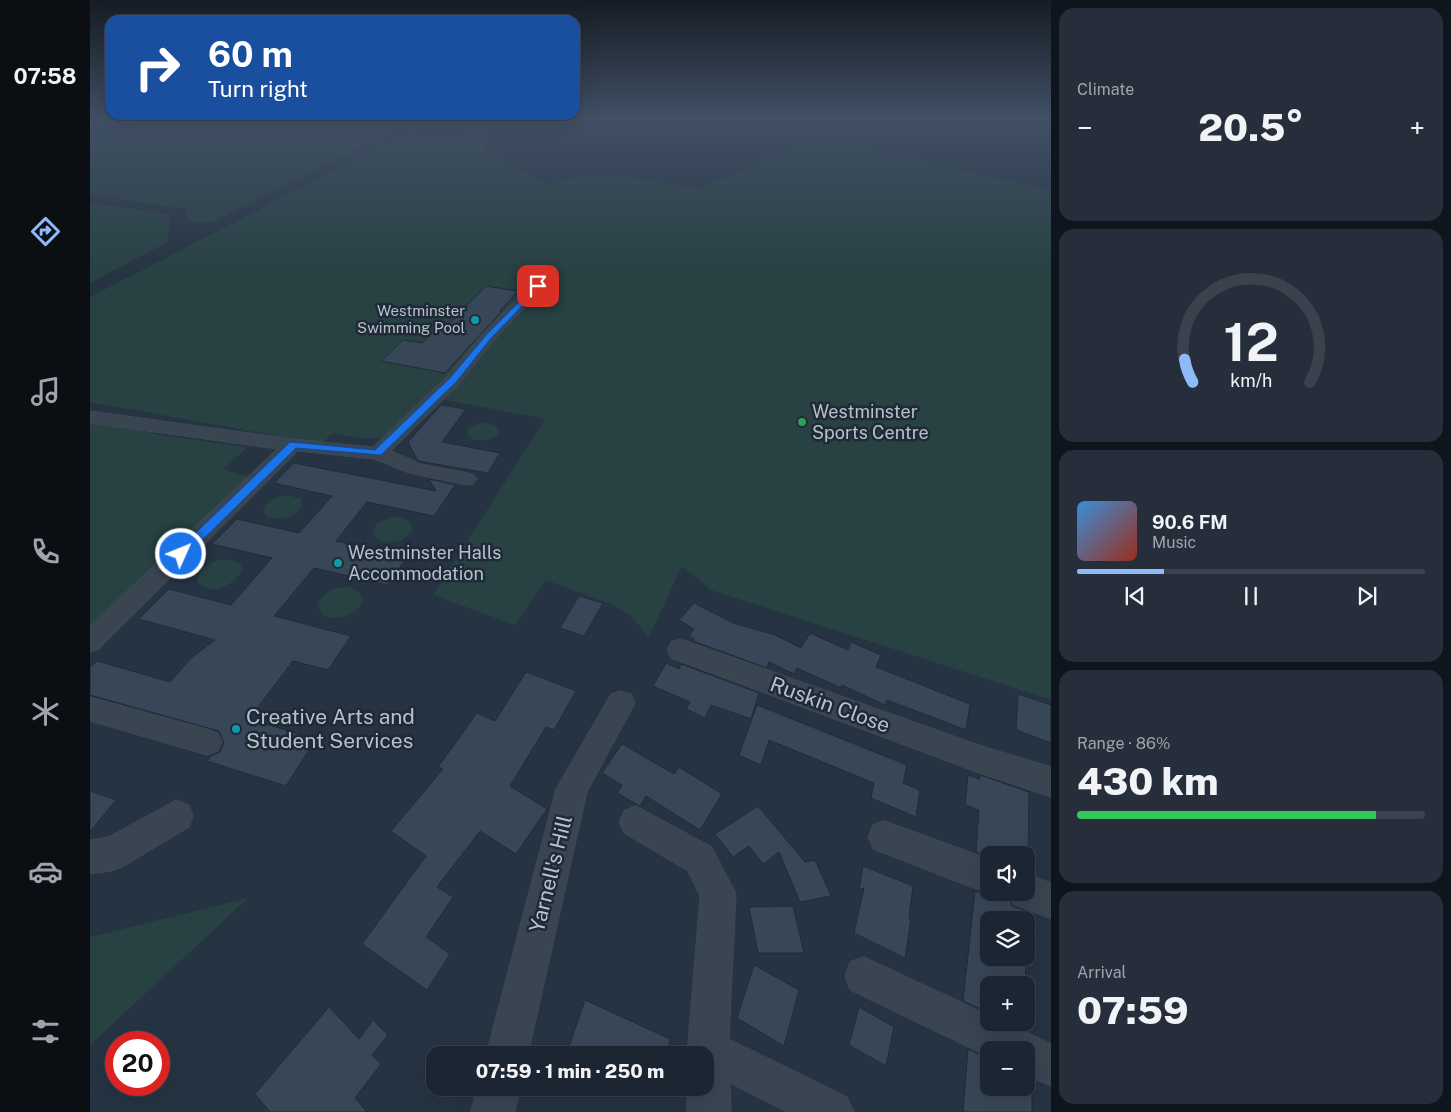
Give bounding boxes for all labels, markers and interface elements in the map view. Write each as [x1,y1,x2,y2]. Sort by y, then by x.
text: 60 m [208,34,293,75]
icon: right [125,35,190,100]
text: 07:58 [13,63,77,89]
text: Turn right [208,76,308,102]
text: Climate [1077,80,1134,99]
text: 20.5° [1198,105,1304,150]
text: − [1077,111,1093,144]
text: + [1409,111,1425,144]
icon: directions [28,214,63,249]
pin [517,265,559,307]
icon: arrive [524,272,552,300]
place label: Westminster Swimming Pool [357,302,465,336]
text: 12 [1223,312,1279,373]
marker: Westminster Swimming Pool [469,314,481,326]
text: km/h [1230,370,1272,391]
icon: music [28,374,63,409]
place label: Westminster Sports Centre [812,401,929,443]
marker: Westminster Sports Centre [796,416,808,428]
text: 90.6 FM [1152,511,1228,533]
position arrow [154,527,206,579]
text: Music [1152,533,1196,552]
icon: phone [28,534,63,569]
place label: Westminster Halls Accommodation [348,542,501,584]
marker: Westminster Halls Accommodation [332,557,344,569]
icon: previous [1121,582,1149,610]
icon: pause [1237,582,1265,610]
icon: next [1353,582,1381,610]
street label: Ruskin Close [767,671,894,738]
icon: climate [28,694,63,729]
place label: Creative Arts and Student Services [246,704,415,753]
marker: Creative Arts and Student Services [230,723,242,735]
text: Range · 86% [1077,734,1170,753]
text: 430 km [1077,759,1218,804]
street label: Yarnell's Hill [524,813,577,935]
map controls [980,846,1035,1096]
button: sound [980,846,1035,901]
icon: car [28,854,63,889]
button: layers [980,911,1035,966]
text: Arrival [1077,963,1126,982]
button: + [980,976,1035,1031]
text: 07:59 [1077,988,1189,1033]
icon: filters [28,1014,63,1049]
speed limit sign: 20 [105,1031,170,1096]
button: − [980,1041,1035,1096]
text: 07:59 · 1 min · 250 m [476,1060,664,1082]

